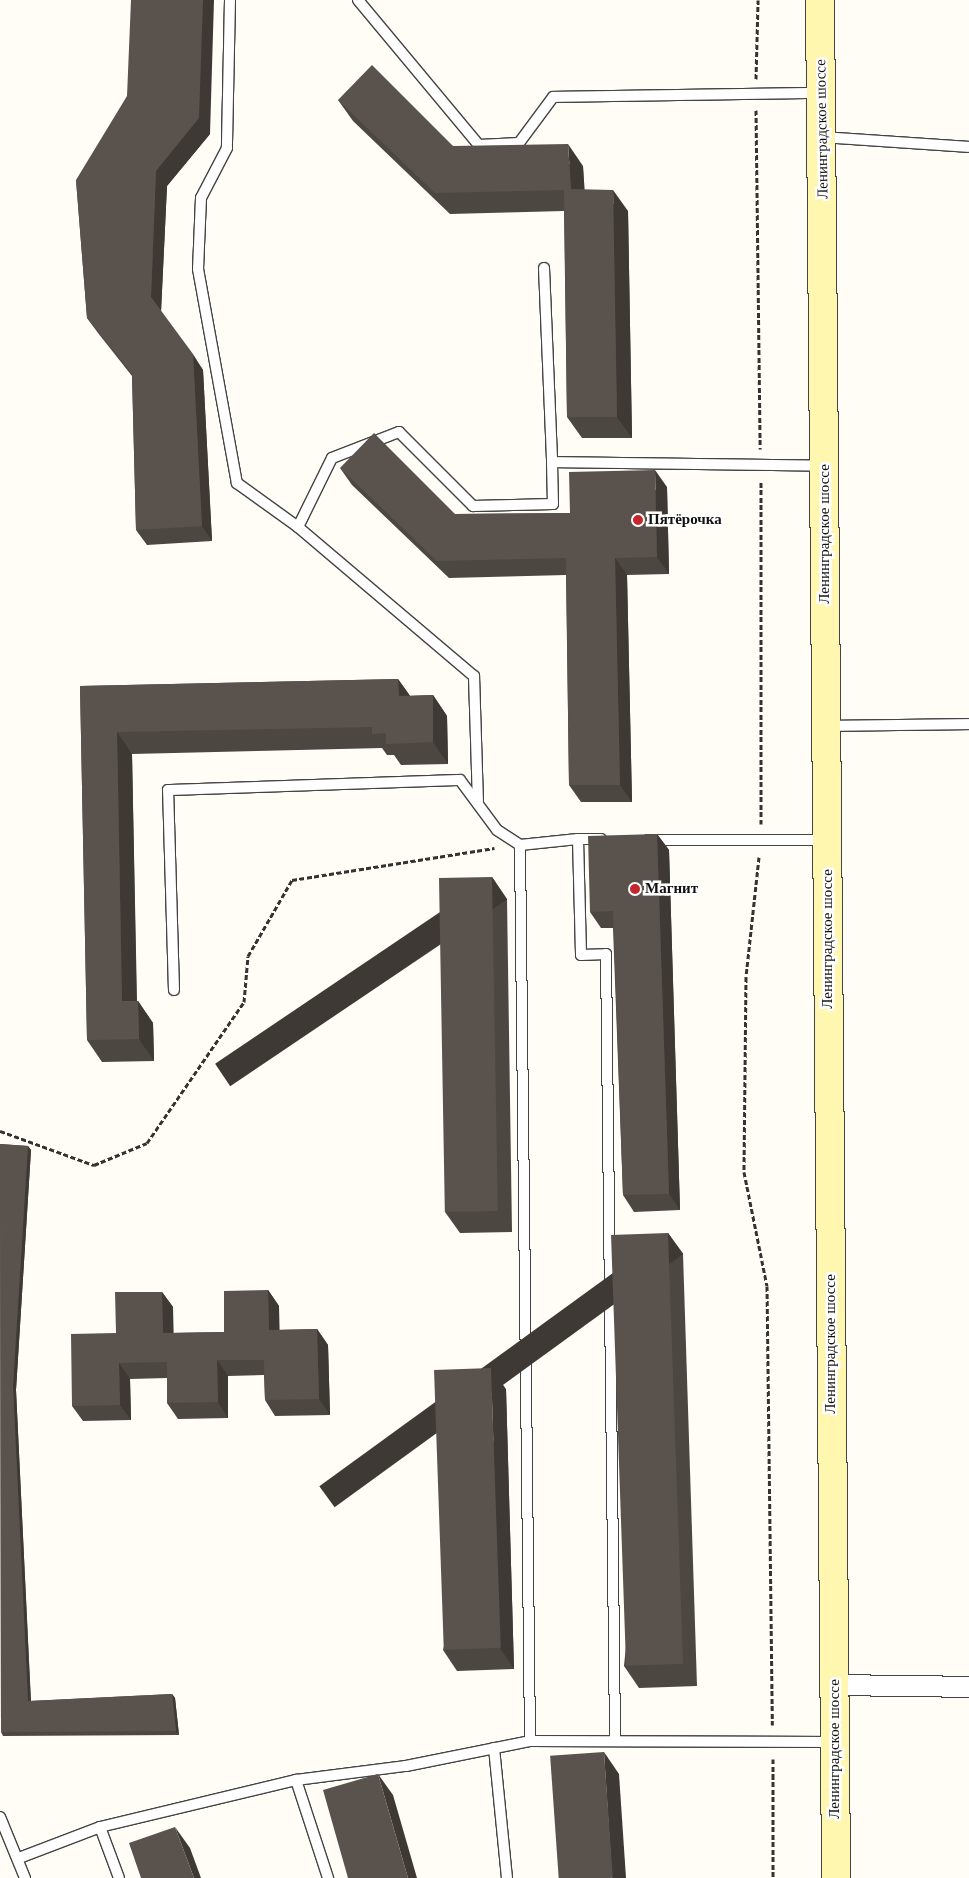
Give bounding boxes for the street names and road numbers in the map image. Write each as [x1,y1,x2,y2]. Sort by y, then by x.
street label: Ленинградское шоссе [812,59,832,199]
street label: Ленинградское шоссе [816,464,834,604]
street label: Ленинградское шоссе [819,869,837,1009]
street label: Ленинградское шоссе [822,1274,840,1414]
street label: Ленинградское шоссе [826,1679,844,1819]

